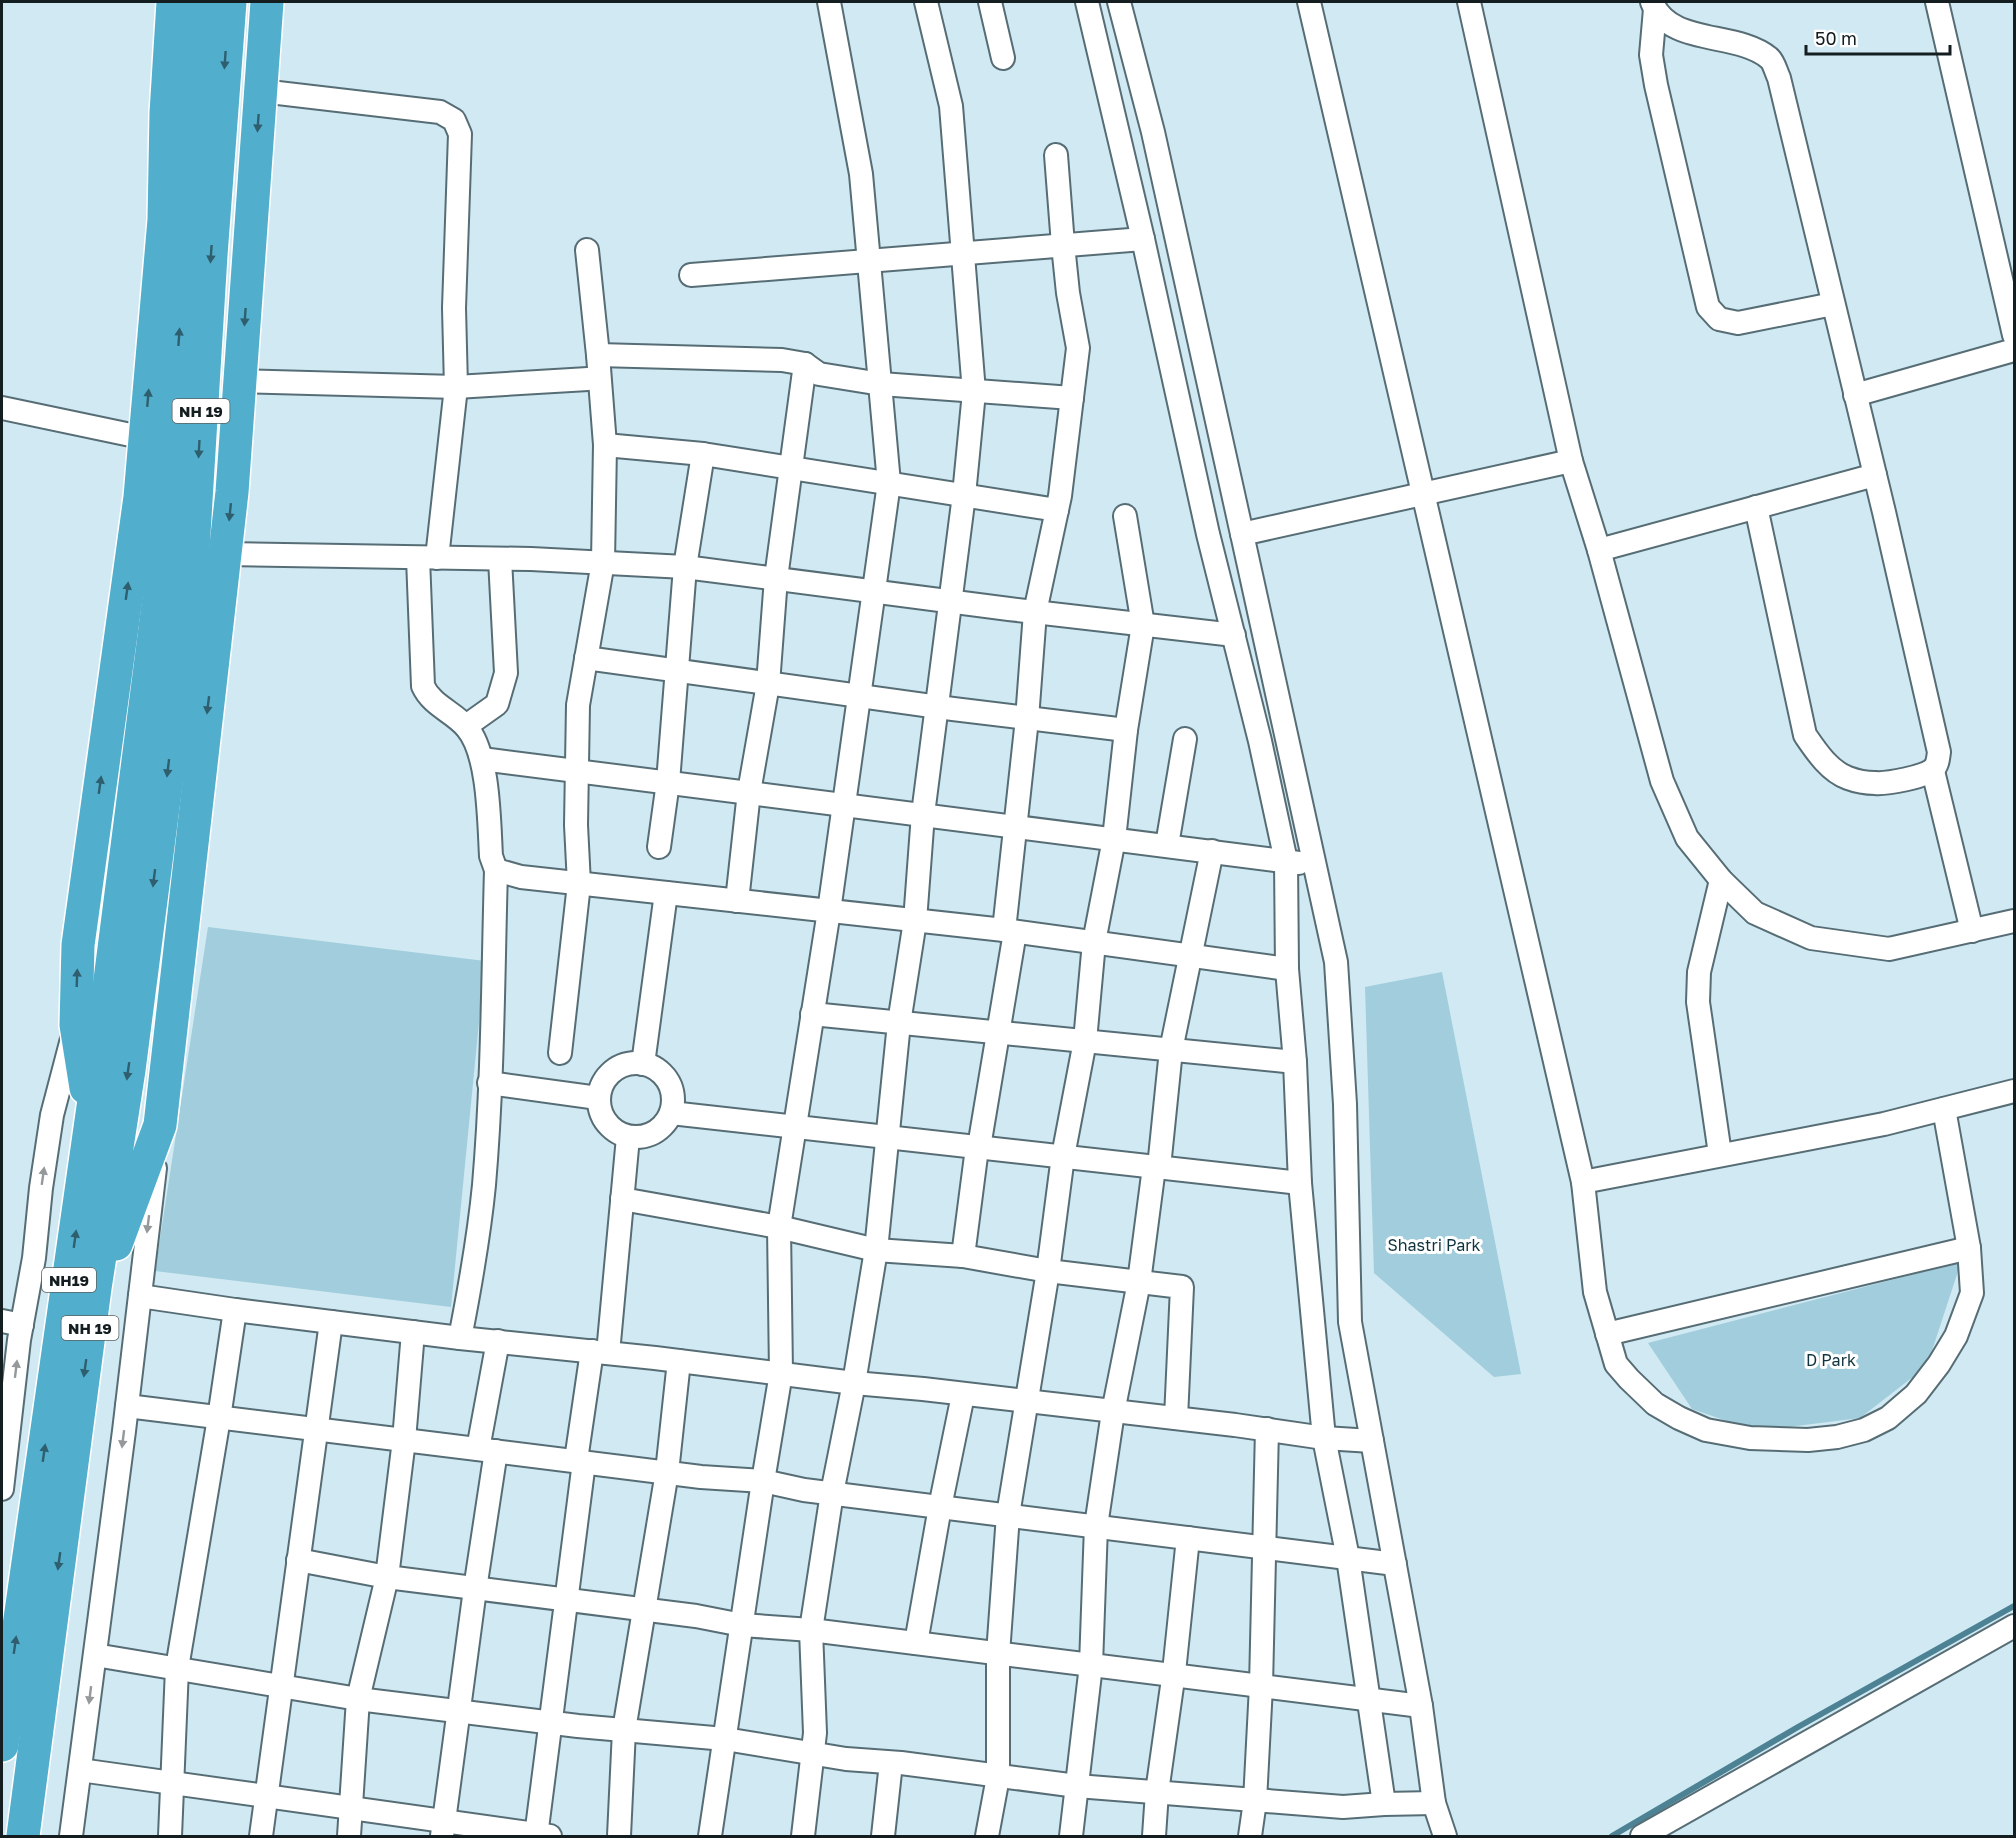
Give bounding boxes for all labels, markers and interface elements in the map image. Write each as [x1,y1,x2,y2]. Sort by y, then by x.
scale bar [1806,18,1950,56]
text: 50 m [1815,27,1857,49]
one-way arrow [220,50,230,69]
one-way arrow [254,113,263,132]
one-way arrow [206,245,216,264]
one-way arrow [240,308,249,327]
one-way arrow [174,328,184,347]
one-way arrow [144,388,153,407]
road number: NH 19 [172,399,230,423]
one-way arrow [194,439,204,458]
one-way arrow [225,502,235,521]
one-way arrow [122,582,131,601]
one-way arrow [204,696,213,715]
one-way arrow [163,759,173,778]
one-way arrow [95,775,105,794]
one-way arrow [149,868,158,887]
one-way arrow [72,969,81,988]
one-way arrow [124,1062,133,1081]
one-way arrow [39,1166,48,1185]
one-way arrow [143,1215,153,1234]
one-way arrow [70,1229,80,1248]
park label: Shastri Park [1387,1235,1481,1255]
road number: NH19 [42,1268,96,1292]
road number: NH 19 [62,1316,118,1340]
park label: D Park [1806,1350,1856,1370]
one-way arrow [80,1358,89,1377]
one-way arrow [11,1359,20,1378]
one-way arrow [119,1429,128,1448]
one-way arrow [39,1443,48,1462]
one-way arrow [54,1552,64,1571]
one-way arrow [11,1636,20,1655]
one-way arrow [85,1685,94,1704]

